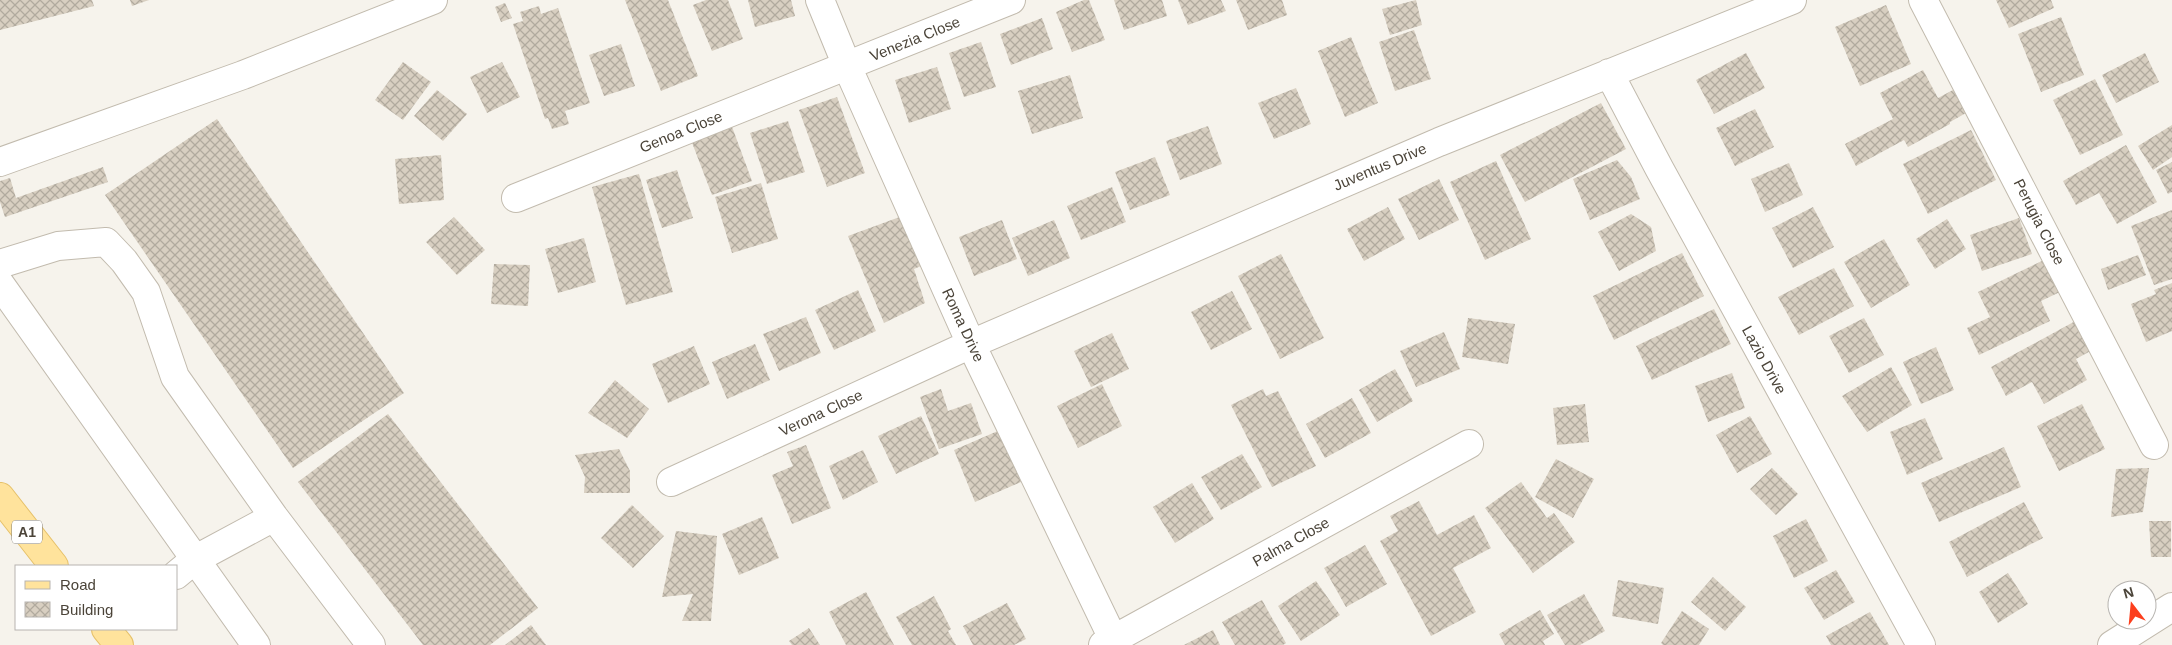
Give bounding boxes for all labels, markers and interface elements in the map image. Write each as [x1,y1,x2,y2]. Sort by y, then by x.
street label: Venezia Close [867,13,962,64]
street label: Genoa Close [637,107,725,156]
street label: Juventus Drive [1331,139,1429,194]
street label: Perugia Close [2010,176,2068,268]
street label: Roma Drive [939,285,988,364]
street label: Lazio Drive [1739,323,1790,397]
street label: Verona Close [776,386,865,439]
street label: Palma Close [1249,514,1332,570]
road number: A1 [12,520,42,544]
legend [15,565,178,630]
text: Road [60,576,96,593]
north arrow [2107,580,2157,630]
text: N [2121,583,2135,602]
text: Building [60,601,113,618]

